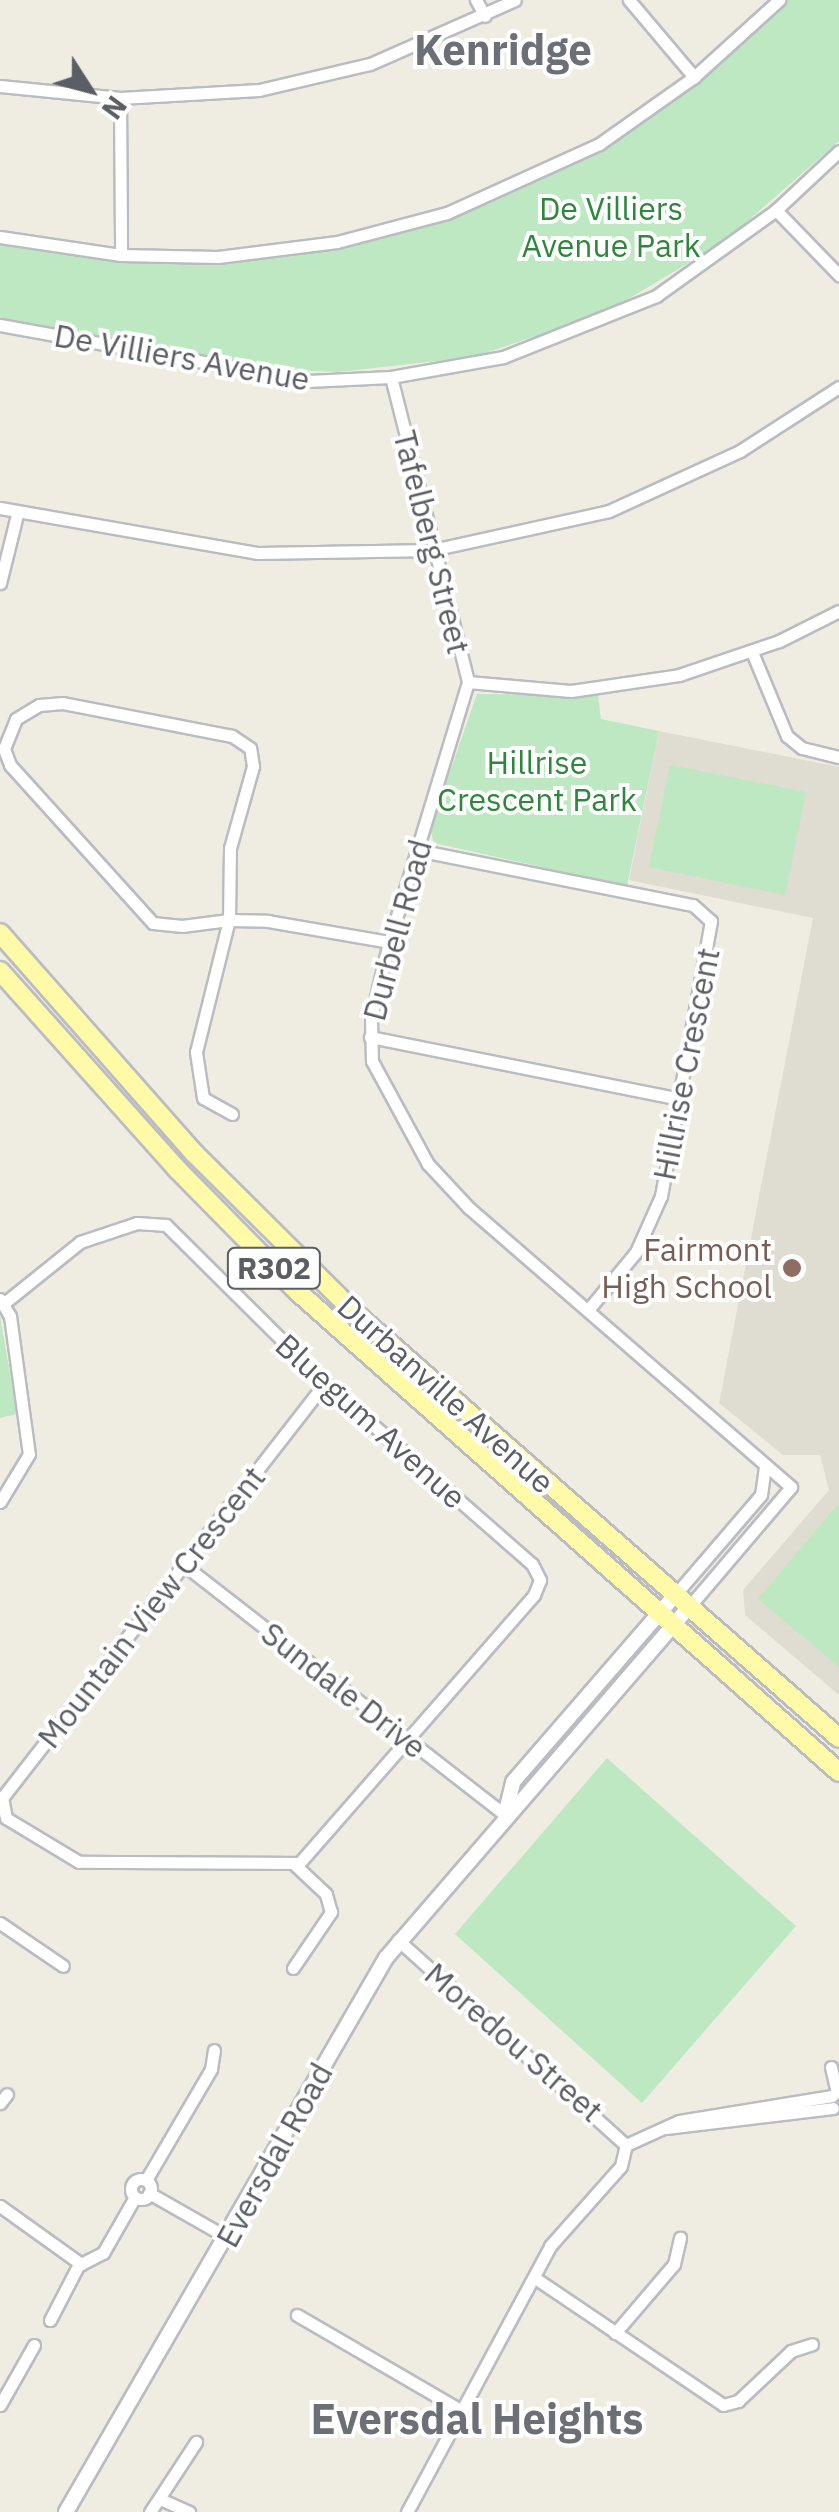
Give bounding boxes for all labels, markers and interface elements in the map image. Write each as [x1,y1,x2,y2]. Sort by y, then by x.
district label: Kenridge [414,25,592,75]
north arrow [40,40,140,140]
text: N [94,89,136,127]
park label: De Villiers Avenue Park [521,190,701,265]
street label: De Villiers Avenue [51,316,313,398]
street label: Tafelberg Street [386,426,478,658]
park label: Hillrise Crescent Park [437,744,637,819]
street label: Durbell Road [354,835,440,1025]
street label: Hillrise Crescent [645,945,727,1183]
place label: Fairmont High School [601,1231,772,1306]
road number: R302 [226,1243,322,1293]
marker: Fairmont High School [781,1257,803,1279]
street label: Durbanville Avenue [330,1287,562,1501]
street label: Bluegum Avenue [268,1326,474,1516]
street label: Mountain View Crescent [29,1459,273,1755]
street label: Sundale Drive [254,1614,434,1766]
street label: Moredou Street [417,1954,611,2130]
street label: Eversdal Road [208,2056,340,2254]
district label: Eversdal Heights [310,2394,644,2444]

